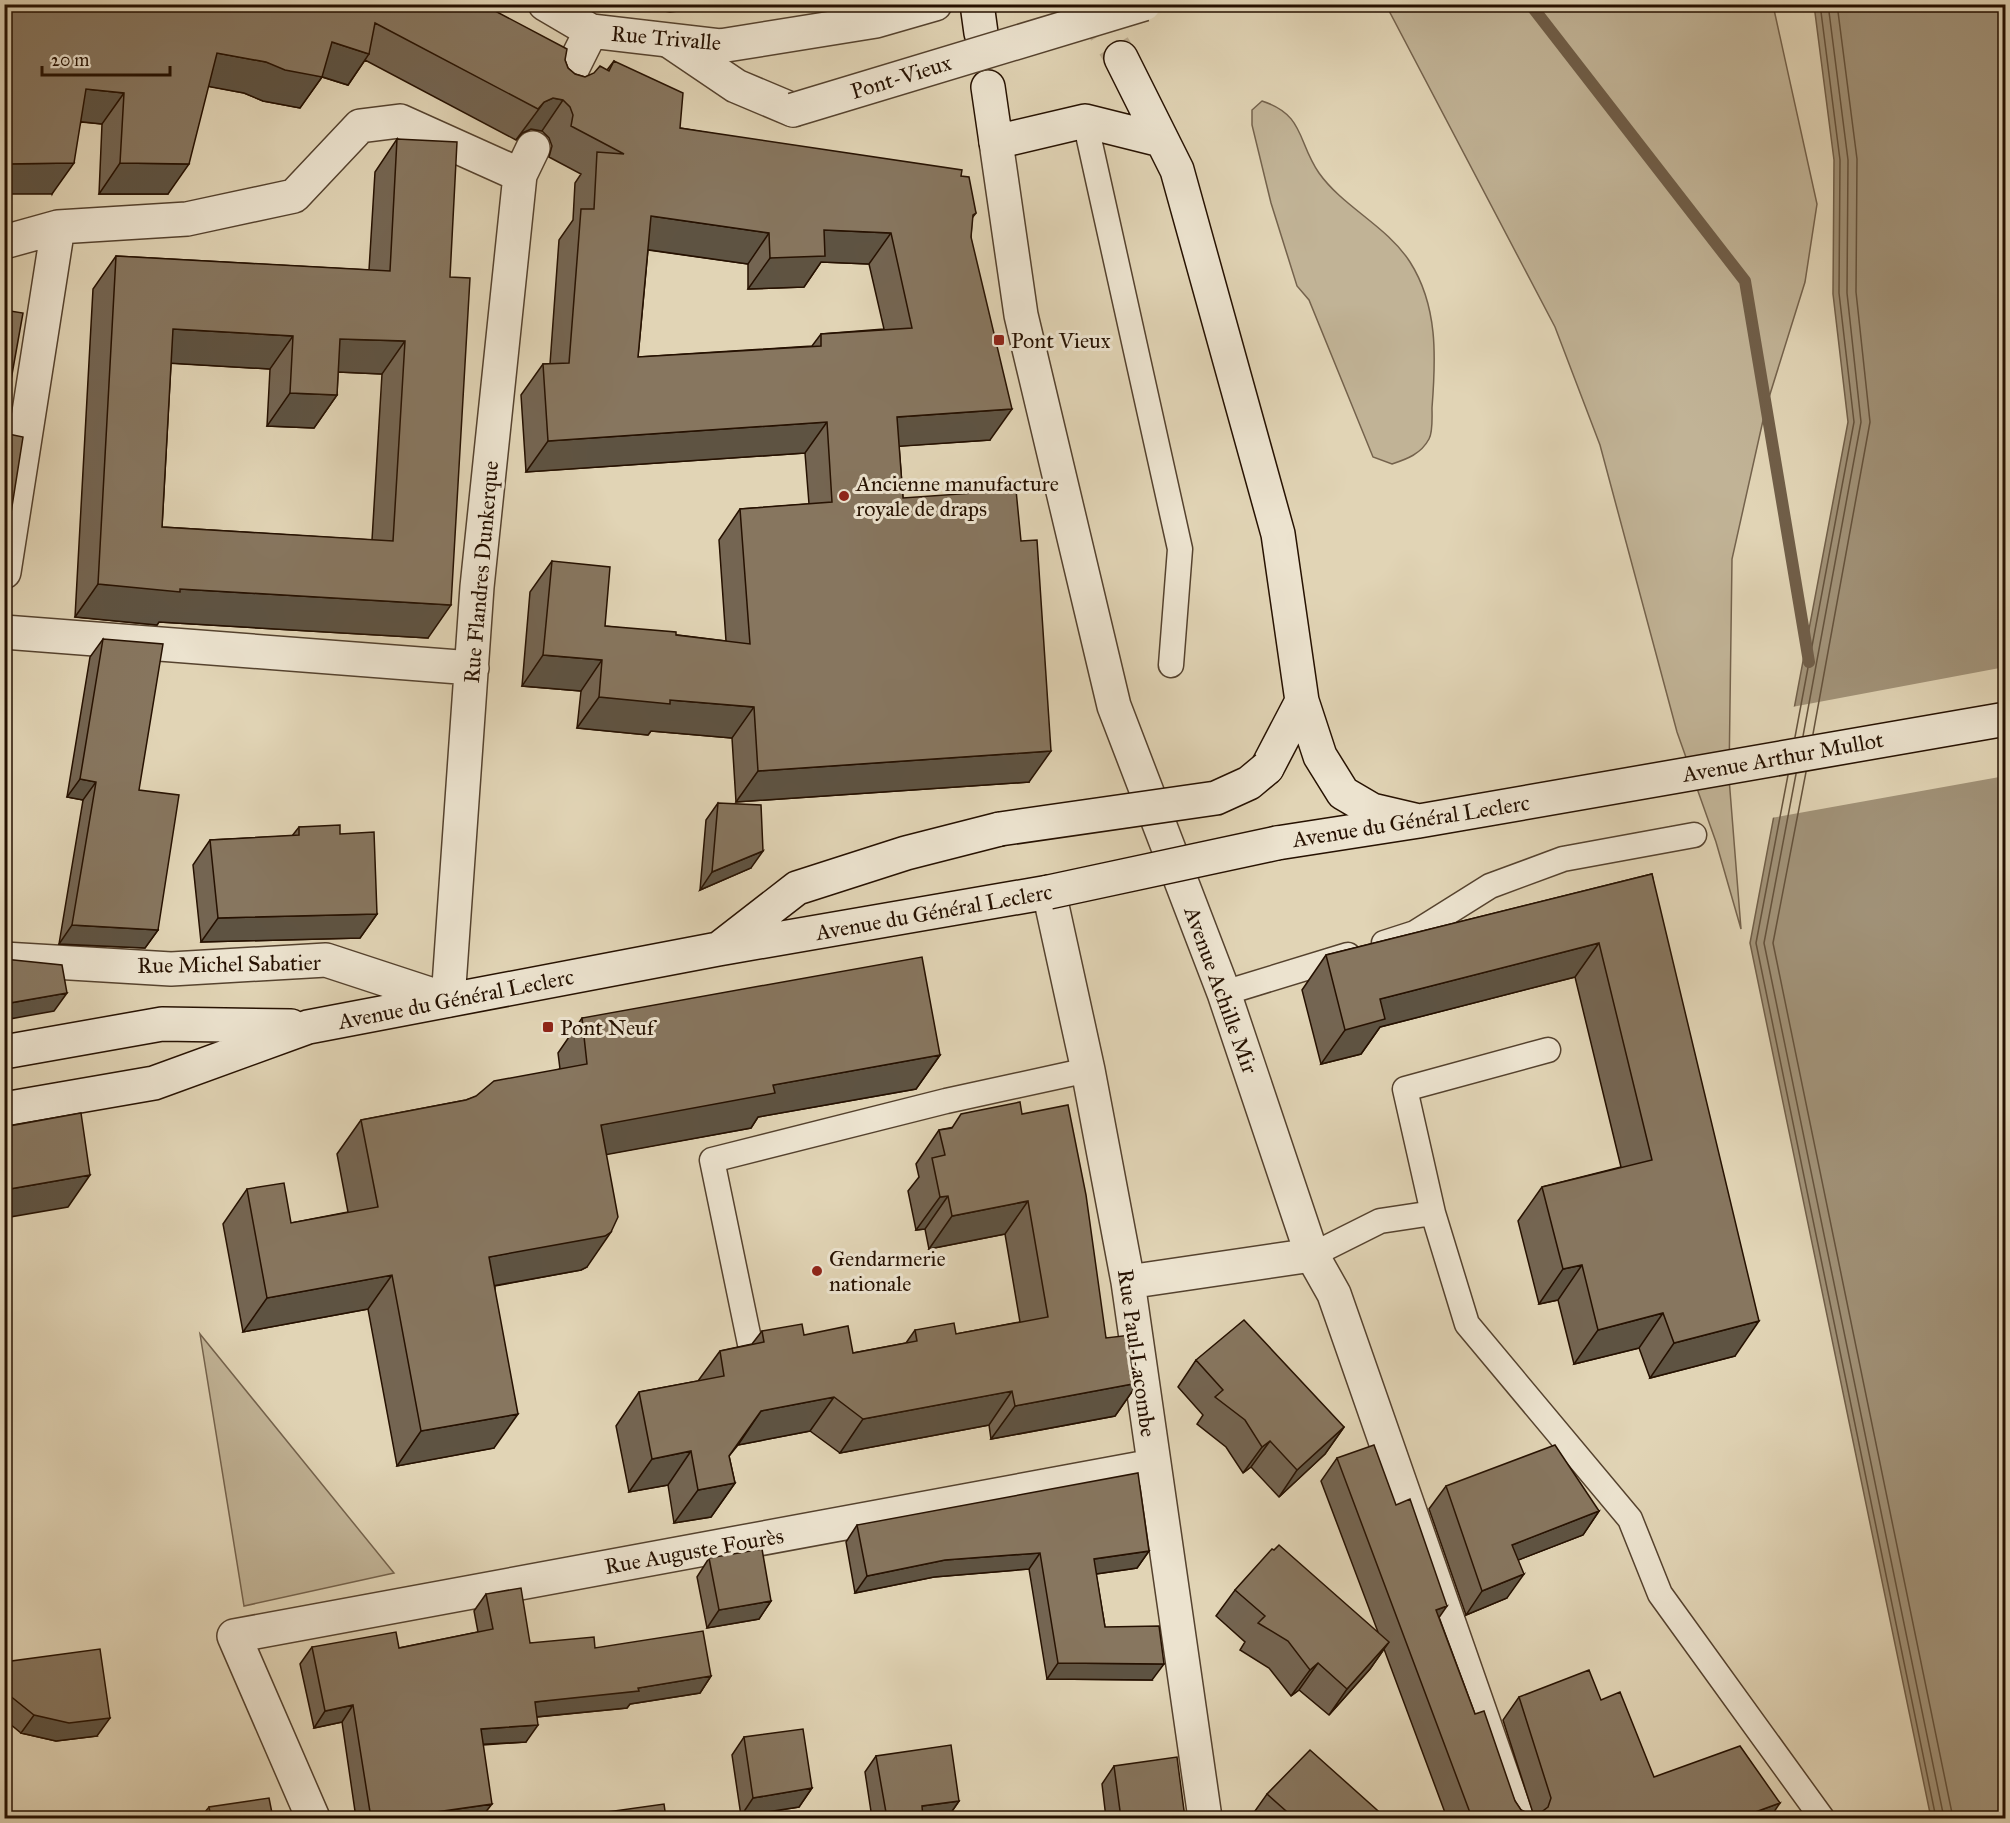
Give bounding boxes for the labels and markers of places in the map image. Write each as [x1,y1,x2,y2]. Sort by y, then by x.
place label: Pont Vieux [1011,327,1111,354]
marker: Pont Vieux [992,333,1006,347]
place label: Ancienne manufacture royale de draps [855,470,1059,522]
marker: Ancienne manufacture royale de draps [837,489,851,503]
place label: Pont Neuf [560,1014,658,1041]
marker: Pont Neuf [541,1020,555,1034]
place label: Gendarmerie nationale [829,1245,946,1297]
marker: Gendarmerie nationale [810,1264,824,1278]

